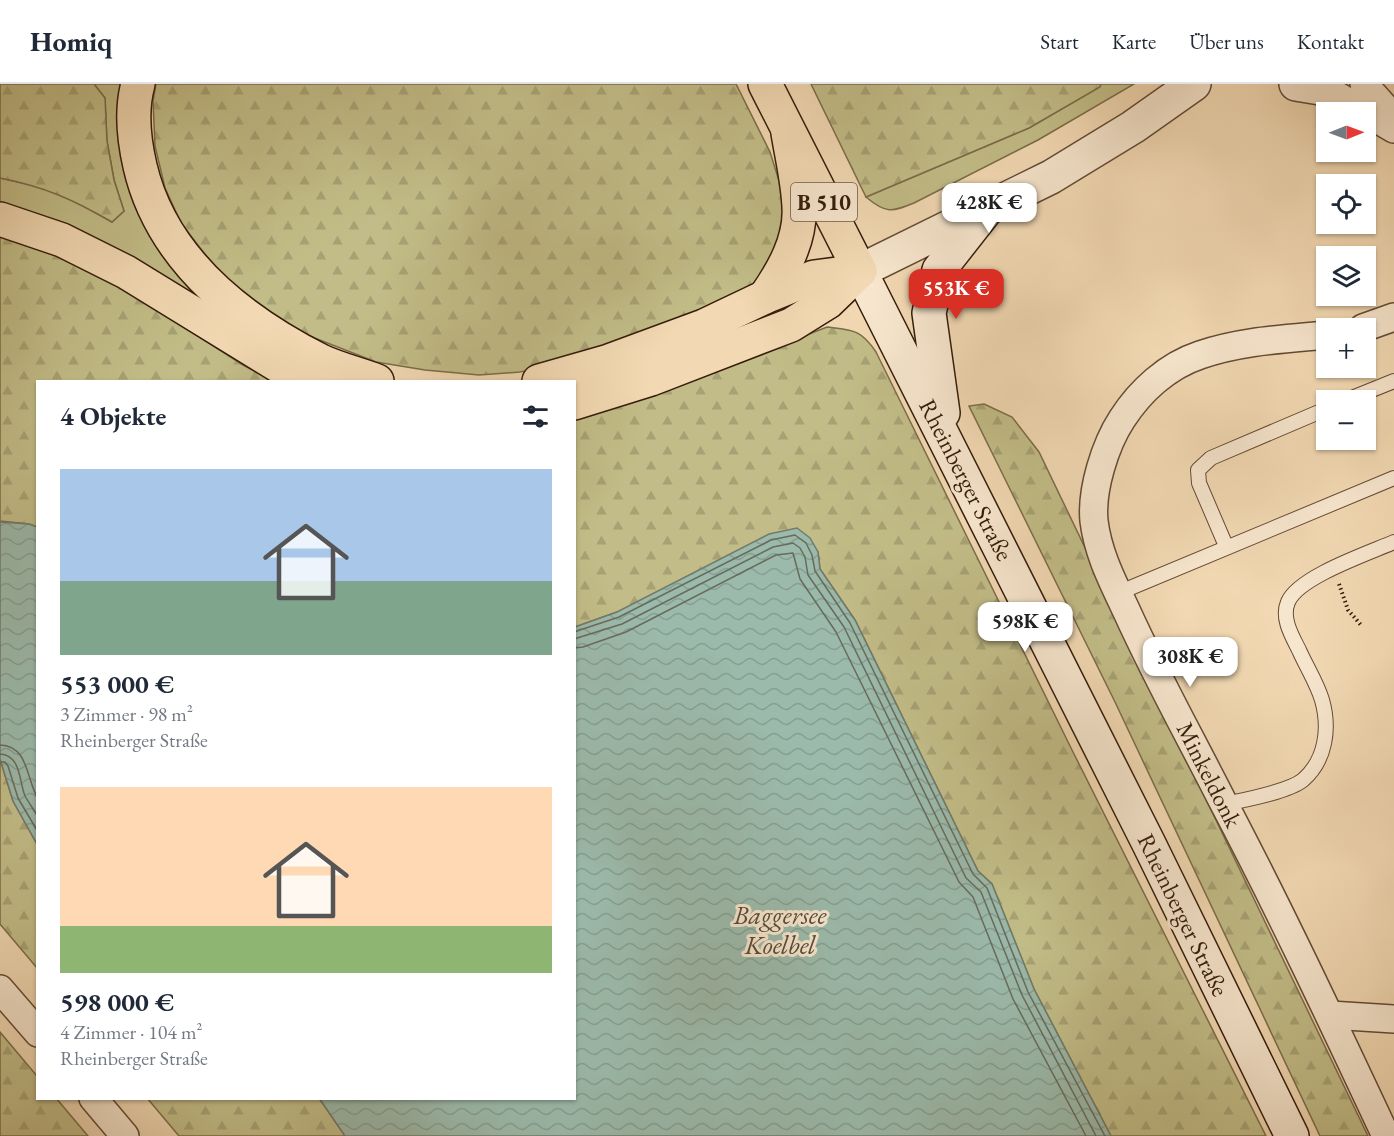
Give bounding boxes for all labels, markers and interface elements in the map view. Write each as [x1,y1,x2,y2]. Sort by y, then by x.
text: Homiq [30,23,112,59]
text: Start [1040,28,1079,55]
text: Karte [1112,28,1156,55]
text: Über uns [1189,28,1264,55]
text: Kontakt [1297,28,1364,55]
north arrow [1316,102,1376,162]
map controls [1316,102,1376,450]
button: locate [1316,174,1376,234]
road number: B 510 [791,183,857,221]
pin: 428K € [940,183,1038,234]
text: 428K € [956,189,1022,215]
button: layers [1316,246,1376,306]
pin: 553K € [907,269,1005,320]
text: 553K € [923,275,989,301]
button: + [1316,318,1376,378]
button: − [1316,390,1376,450]
street label: Rheinberger Straße [912,394,1021,566]
text: 4 Objekte [60,399,166,433]
icon: filters [519,400,552,433]
icon: home [252,508,360,616]
pin: 598K € [976,602,1074,653]
text: 598K € [992,608,1058,634]
pin: 308K € [1141,637,1239,688]
text: 308K € [1157,643,1223,669]
text: 553 000 € [60,667,174,701]
text: 3 Zimmer · 98 m² [60,701,193,727]
street label: Minkeldonk [1170,717,1250,833]
text: Rheinberger Straße [60,727,208,753]
icon: home [252,826,360,934]
street label: Rheinberger Straße [1131,828,1236,1001]
water label: Baggersee Koelbel [733,898,828,962]
text: 598 000 € [60,985,174,1019]
text: 4 Zimmer · 104 m² [60,1019,203,1045]
text: Rheinberger Straße [60,1045,208,1071]

